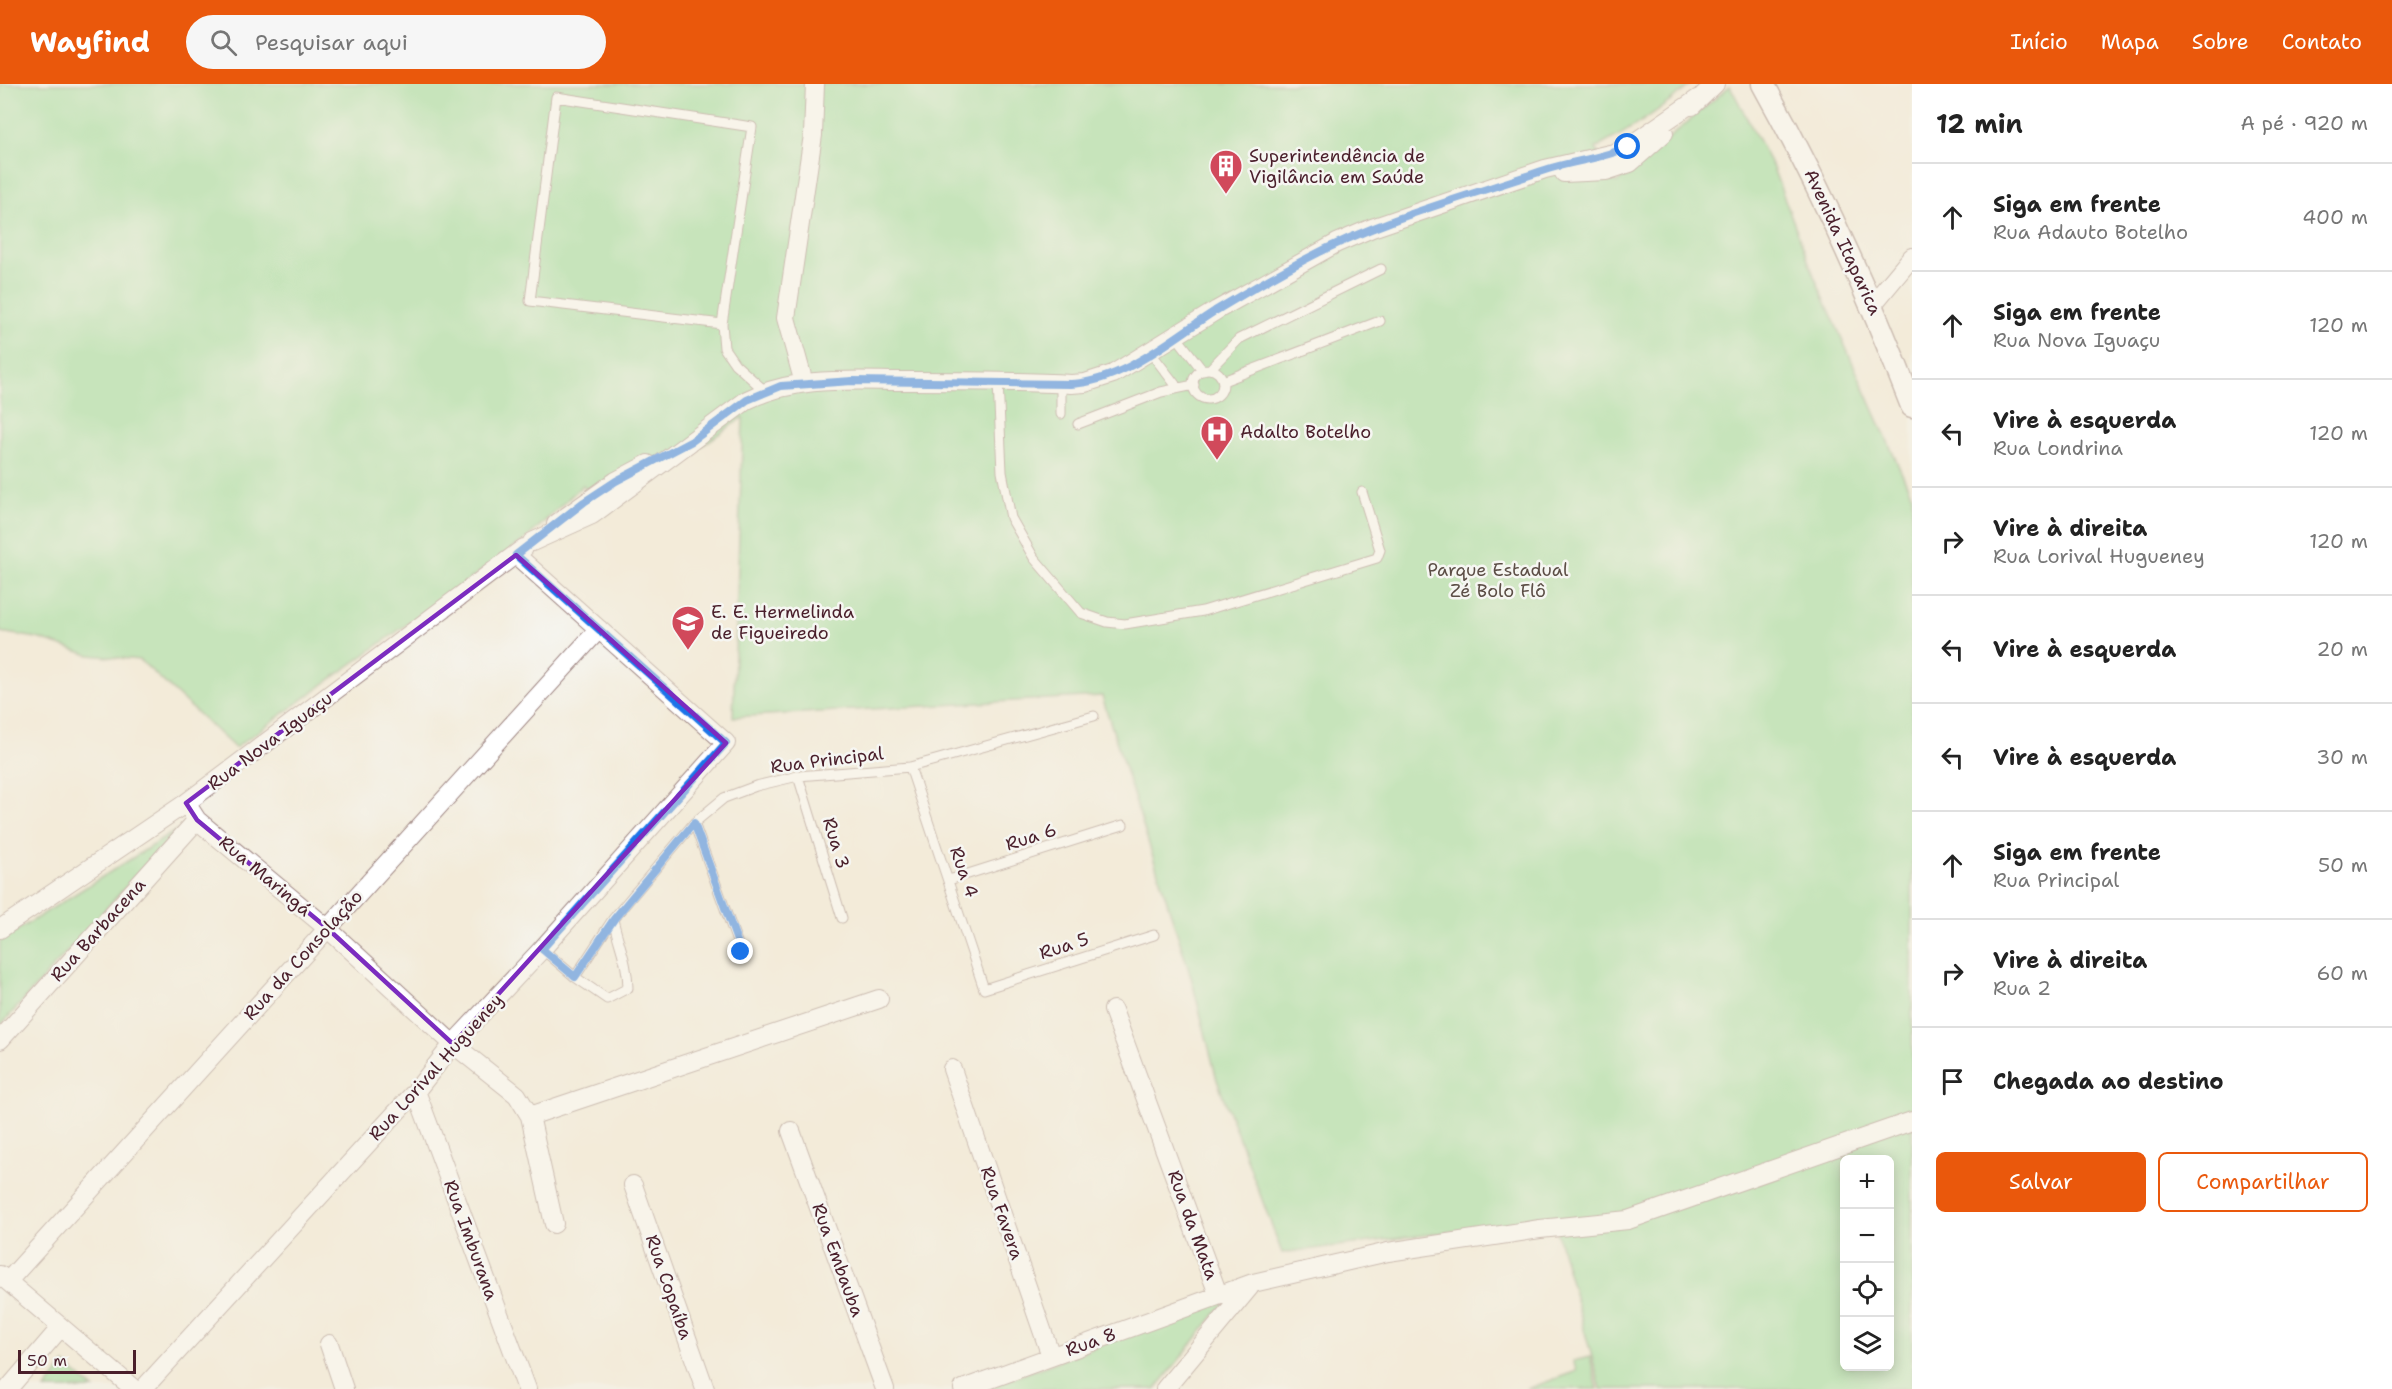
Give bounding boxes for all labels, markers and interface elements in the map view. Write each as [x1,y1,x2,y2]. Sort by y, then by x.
search box [186,15,606,69]
text: Wayfind [30,23,150,61]
icon: search [207,26,240,59]
text: Pesquisar aqui [255,28,408,57]
text: Início [2010,28,2068,56]
text: Mapa [2101,28,2159,56]
text: Sobre [2192,28,2249,56]
text: Contato [2282,28,2362,56]
text: 12 min [1936,106,2023,141]
text: A pé · 920 m [2240,110,2368,136]
route start [1614,133,1640,159]
place label: Superintendência de Vigilância em Saúde [1249,144,1425,189]
building icon: Superintendência de Vigilância em Saúde [1208,148,1244,195]
street label: Avenida Itaparica [1799,165,1887,319]
text: Siga em frente [1993,190,2161,219]
icon: ahead [1936,201,1969,234]
text: 400 m [2302,204,2368,230]
text: Rua Adauto Botelho [1993,219,2188,245]
text: Siga em frente [1993,298,2161,327]
icon: ahead [1936,309,1969,342]
text: 120 m [2309,312,2368,338]
text: Rua Nova Iguaçu [1993,327,2160,353]
text: Vire à esquerda [1993,406,2176,435]
hospital icon: Adalto Botelho [1199,414,1235,461]
icon: left [1936,417,1969,450]
place label: Adalto Botelho [1240,420,1371,444]
text: 120 m [2309,420,2368,446]
text: Rua Londrina [1993,435,2123,461]
text: Vire à direita [1993,514,2147,543]
icon: right [1936,525,1969,558]
text: 120 m [2309,528,2368,554]
text: Rua Lorival Hugueney [1993,543,2205,569]
park label: Parque Estadual Zé Bolo Flô [1428,558,1569,603]
place label: E. E. Hermelinda de Figueiredo [711,600,854,645]
school or university icon: E. E. Hermelinda de Figueiredo [670,604,706,651]
icon: left [1936,633,1969,666]
text: Vire à esquerda [1993,635,2176,664]
text: 20 m [2317,636,2368,662]
street label: Rua Nova Iguaçu [203,686,337,796]
street label: Rua Principal [769,741,885,779]
icon: left [1936,741,1969,774]
text: Vire à esquerda [1993,743,2176,772]
text: 30 m [2316,744,2368,770]
street label: Rua 3 [817,815,855,871]
street label: Rua 6 [1002,818,1060,856]
street label: Rua Maringá [214,830,316,922]
text: Siga em frente [1993,838,2161,867]
street label: Rua 4 [944,843,984,901]
icon: ahead [1936,849,1969,882]
text: 50 m [2318,852,2368,878]
text: Rua Principal [1993,867,2119,893]
street label: Rua Barbacena [45,873,151,987]
street label: Rua da Consolação [238,885,368,1025]
street label: Rua 5 [1036,927,1092,965]
route end [727,938,753,964]
text: Vire à direita [1993,946,2147,975]
icon: right [1936,957,1969,990]
text: 60 m [2316,960,2368,986]
text: Rua 2 [1993,975,2051,1001]
street label: Rua Lorival Hugueney [363,988,509,1146]
icon: arrive [1936,1065,1969,1098]
text: Chegada ao destino [1993,1067,2224,1096]
button: Salvar [1936,1152,2146,1212]
button: Compartilhar [2158,1152,2368,1212]
map controls [1840,1155,1894,1371]
button: + [1840,1155,1894,1209]
street label: Rua Favera [975,1163,1029,1263]
street label: Rua da Mata [1162,1167,1224,1283]
street label: Rua Imburana [438,1177,504,1303]
street label: Rua Embauba [806,1200,870,1320]
button: − [1840,1209,1894,1263]
street label: Rua Copaíba [640,1231,698,1343]
button: locate [1840,1263,1894,1317]
button: layers [1840,1317,1894,1371]
street label: Rua 8 [1062,1322,1120,1362]
scale bar [18,1347,136,1374]
text: 50 m [27,1350,67,1371]

